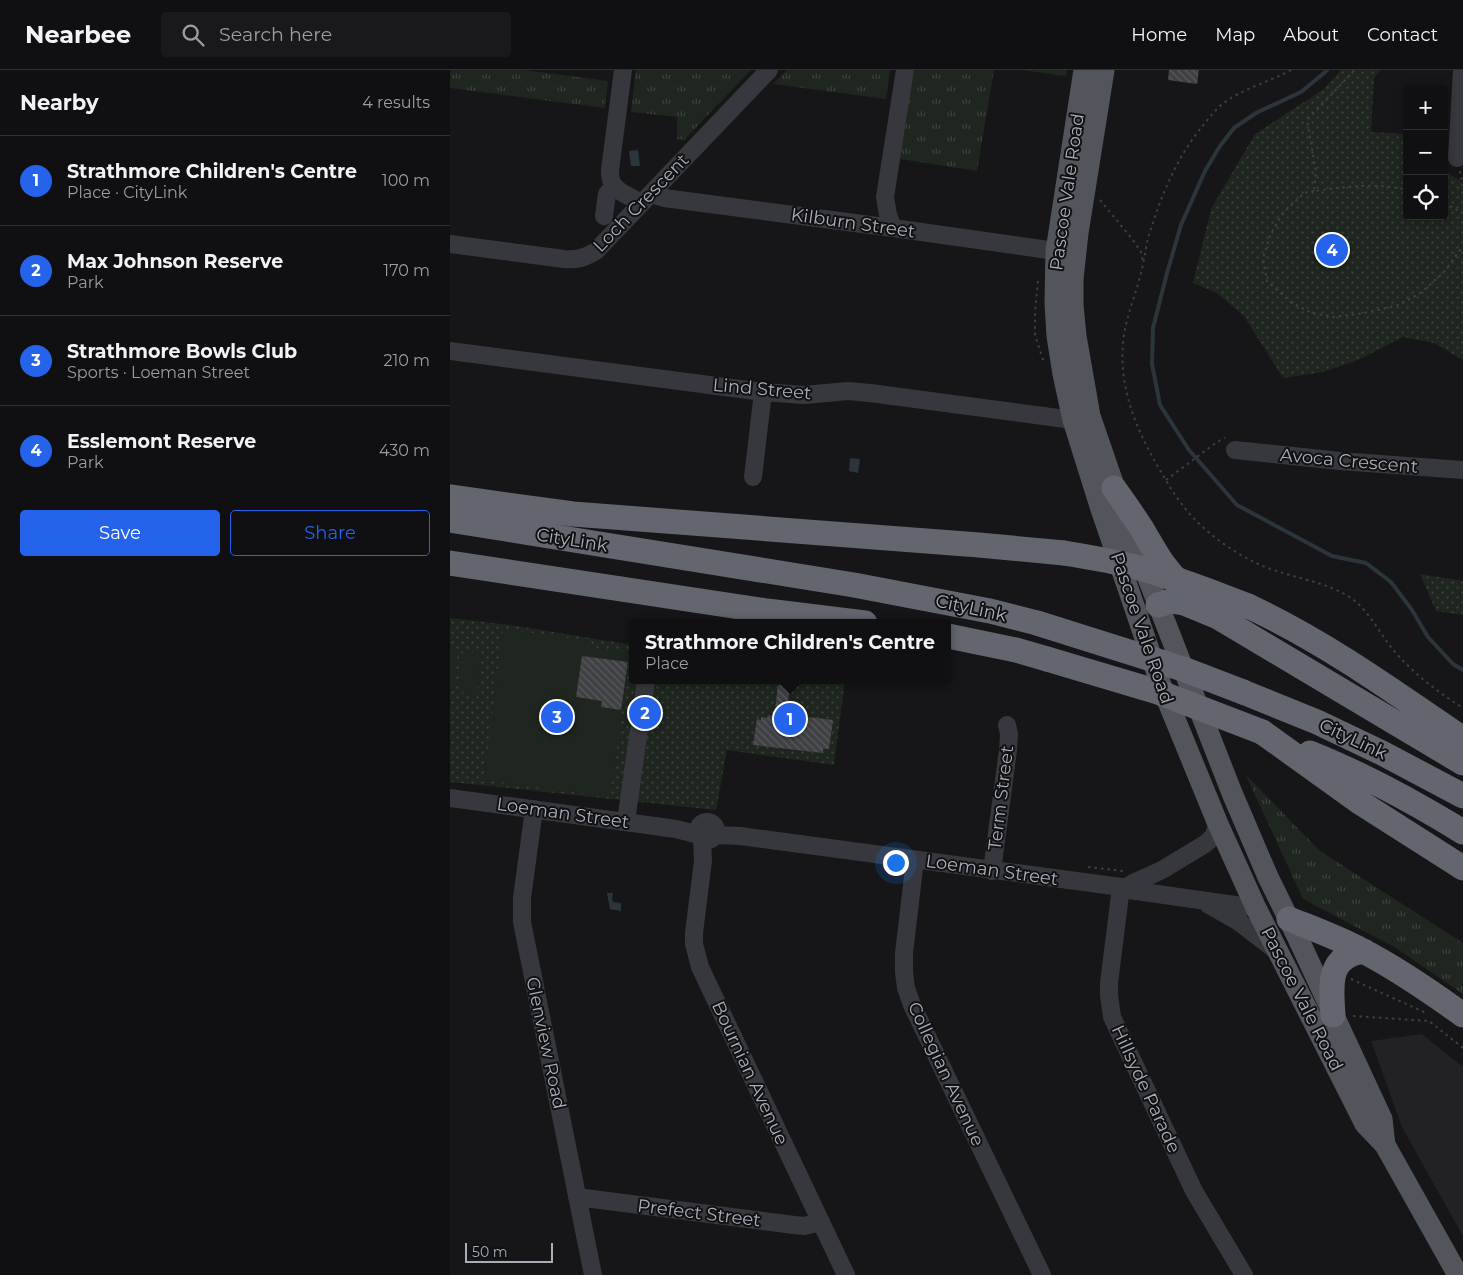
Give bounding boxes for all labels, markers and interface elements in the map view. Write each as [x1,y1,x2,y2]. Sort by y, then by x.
search box [161,12,511,57]
text: Nearbee [25,20,131,49]
icon: search [179,21,207,49]
text: Search here [219,23,332,46]
text: Home [1131,24,1187,46]
text: Map [1215,24,1255,46]
text: About [1283,24,1339,46]
text: Contact [1367,24,1438,46]
map controls [1403,85,1448,220]
button: + [1403,85,1448,130]
text: Nearby [20,90,99,115]
text: 4 results [362,93,430,112]
street label: Pascoe Vale Road [1045,112,1089,272]
button: − [1403,130,1448,175]
street label: Loch Crescent [589,149,693,257]
text: Strathmore Children's Centre [67,160,357,183]
text: 1 [33,171,39,190]
text: 100 m [382,171,430,190]
button: locate [1403,175,1448,220]
text: Place · CityLink [67,183,187,202]
street label: Kilburn Street [789,203,917,243]
pin: 4 [1316,231,1348,269]
text: Max Johnson Reserve [67,250,283,273]
text: 2 [31,261,41,280]
text: 170 m [383,261,430,280]
text: Park [67,273,104,292]
text: Strathmore Bowls Club [67,340,297,363]
text: 3 [31,351,41,370]
text: 210 m [383,351,430,370]
text: Sports · Loeman Street [67,363,250,382]
street label: Lind Street [712,374,812,404]
text: Esslemont Reserve [67,430,256,453]
text: 4 [30,441,42,460]
text: 430 m [379,441,430,460]
street label: Avoca Crescent [1279,444,1419,478]
text: Park [67,453,104,472]
button: Save [20,510,220,556]
button: Share [230,510,430,556]
street label: CityLink [535,523,610,557]
street label: Pascoe Vale Road [1106,549,1178,707]
street label: CityLink [933,590,1009,626]
popup [629,619,951,684]
text: Strathmore Children's Centre [645,631,935,654]
text: Place [645,654,689,673]
pin: 2 [629,694,661,732]
pin: 3 [541,698,573,736]
pin: 1 [774,700,806,738]
street label: CityLink [1316,714,1391,764]
street label: Term Street [984,744,1018,852]
street label: Loeman Street [495,793,631,833]
your location [883,850,909,876]
street label: Loeman Street [924,850,1060,890]
street label: Pascoe Vale Road [1256,923,1348,1075]
street label: Glenview Road [521,975,571,1111]
street label: Bournian Avenue [707,997,793,1149]
street label: Collegian Avenue [903,998,989,1150]
street label: Hillsyde Parade [1107,1022,1185,1157]
street label: Prefect Street [636,1195,762,1231]
scale bar [465,1240,552,1263]
text: 50 m [472,1243,508,1261]

